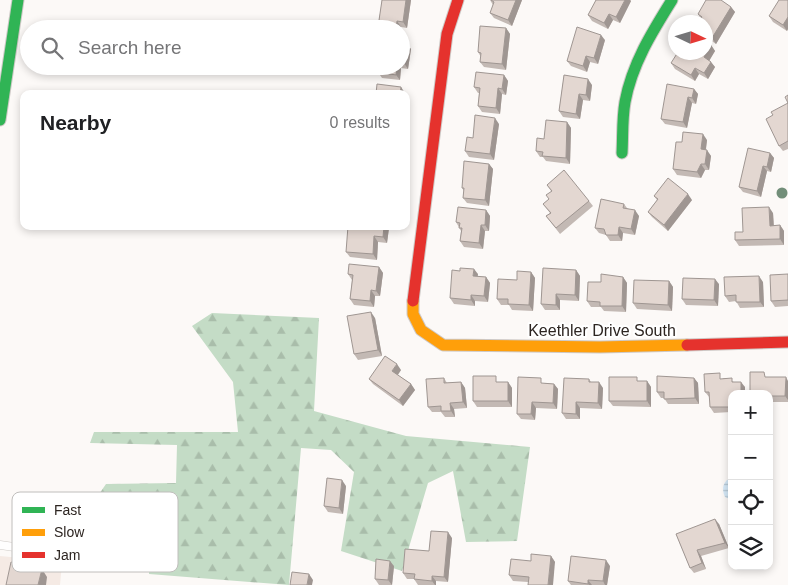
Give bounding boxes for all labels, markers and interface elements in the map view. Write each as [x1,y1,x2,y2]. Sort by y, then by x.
north arrow [668,15,713,60]
search box [20,20,410,75]
icon: search [38,34,66,62]
text: Search here [78,37,182,58]
text: Nearby [40,111,111,134]
text: 0 results [330,114,390,131]
street label: Keethler Drive South [528,322,676,339]
map controls [728,390,773,570]
button: + [728,390,773,435]
button: − [728,435,773,480]
button: locate [728,480,773,525]
legend [12,492,178,572]
text: Fast [54,502,81,518]
text: Slow [54,524,85,540]
button: layers [728,525,773,570]
text: Jam [54,547,80,563]

